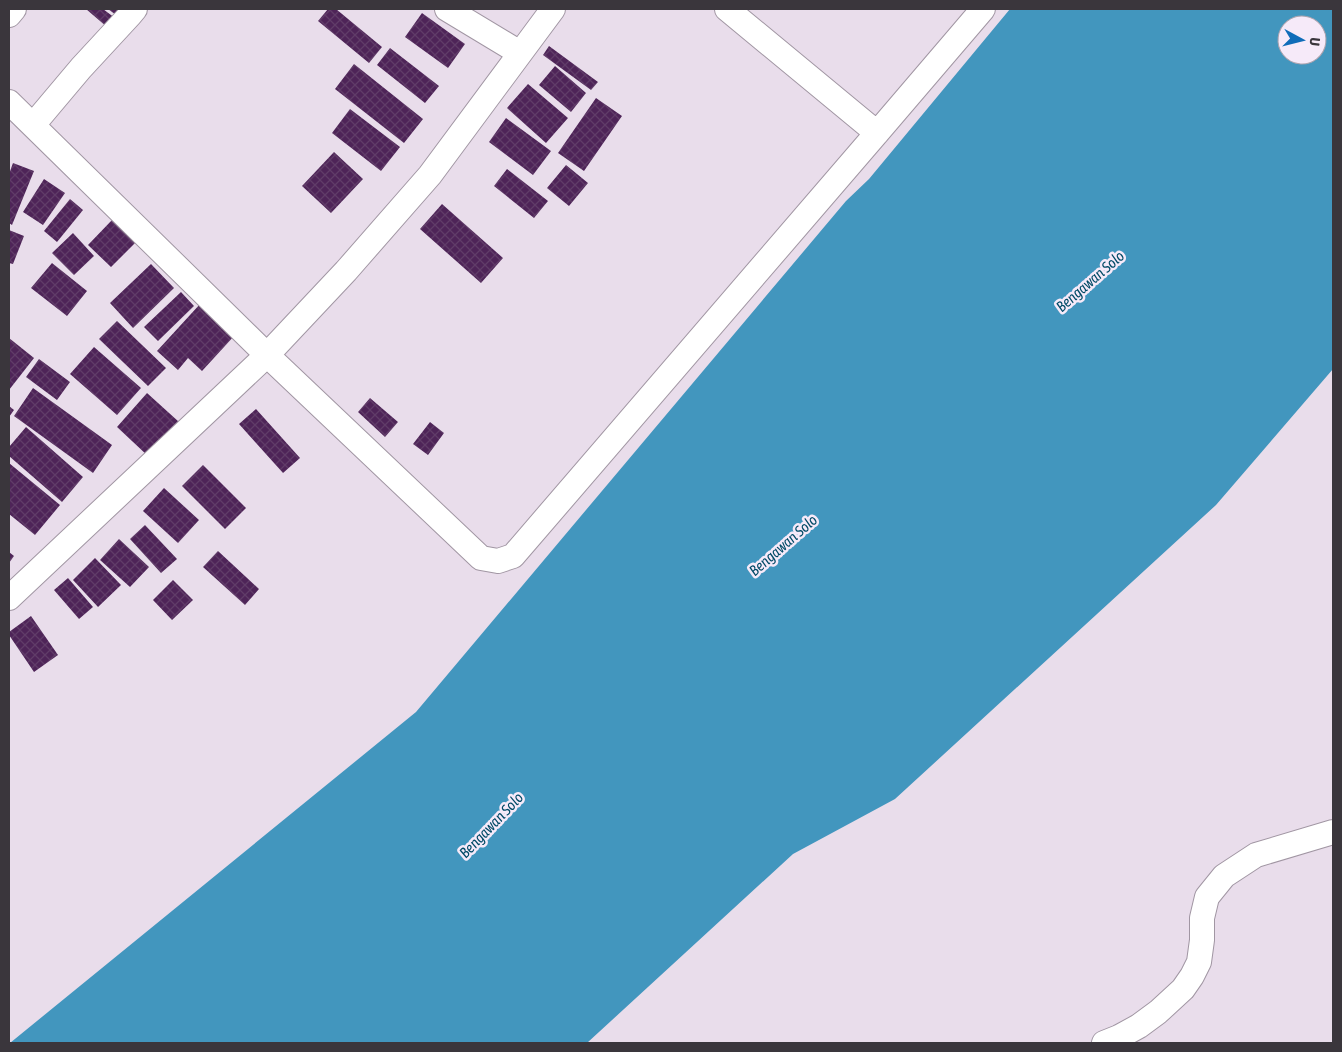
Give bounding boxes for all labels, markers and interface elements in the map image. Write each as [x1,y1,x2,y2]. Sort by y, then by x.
north arrow [1277,15,1327,65]
text: U [1306,37,1323,47]
water label: Bengawan Solo [1053,247,1127,315]
water label: Bengawan Solo [746,511,820,579]
water label: Bengawan Solo [456,789,526,861]

